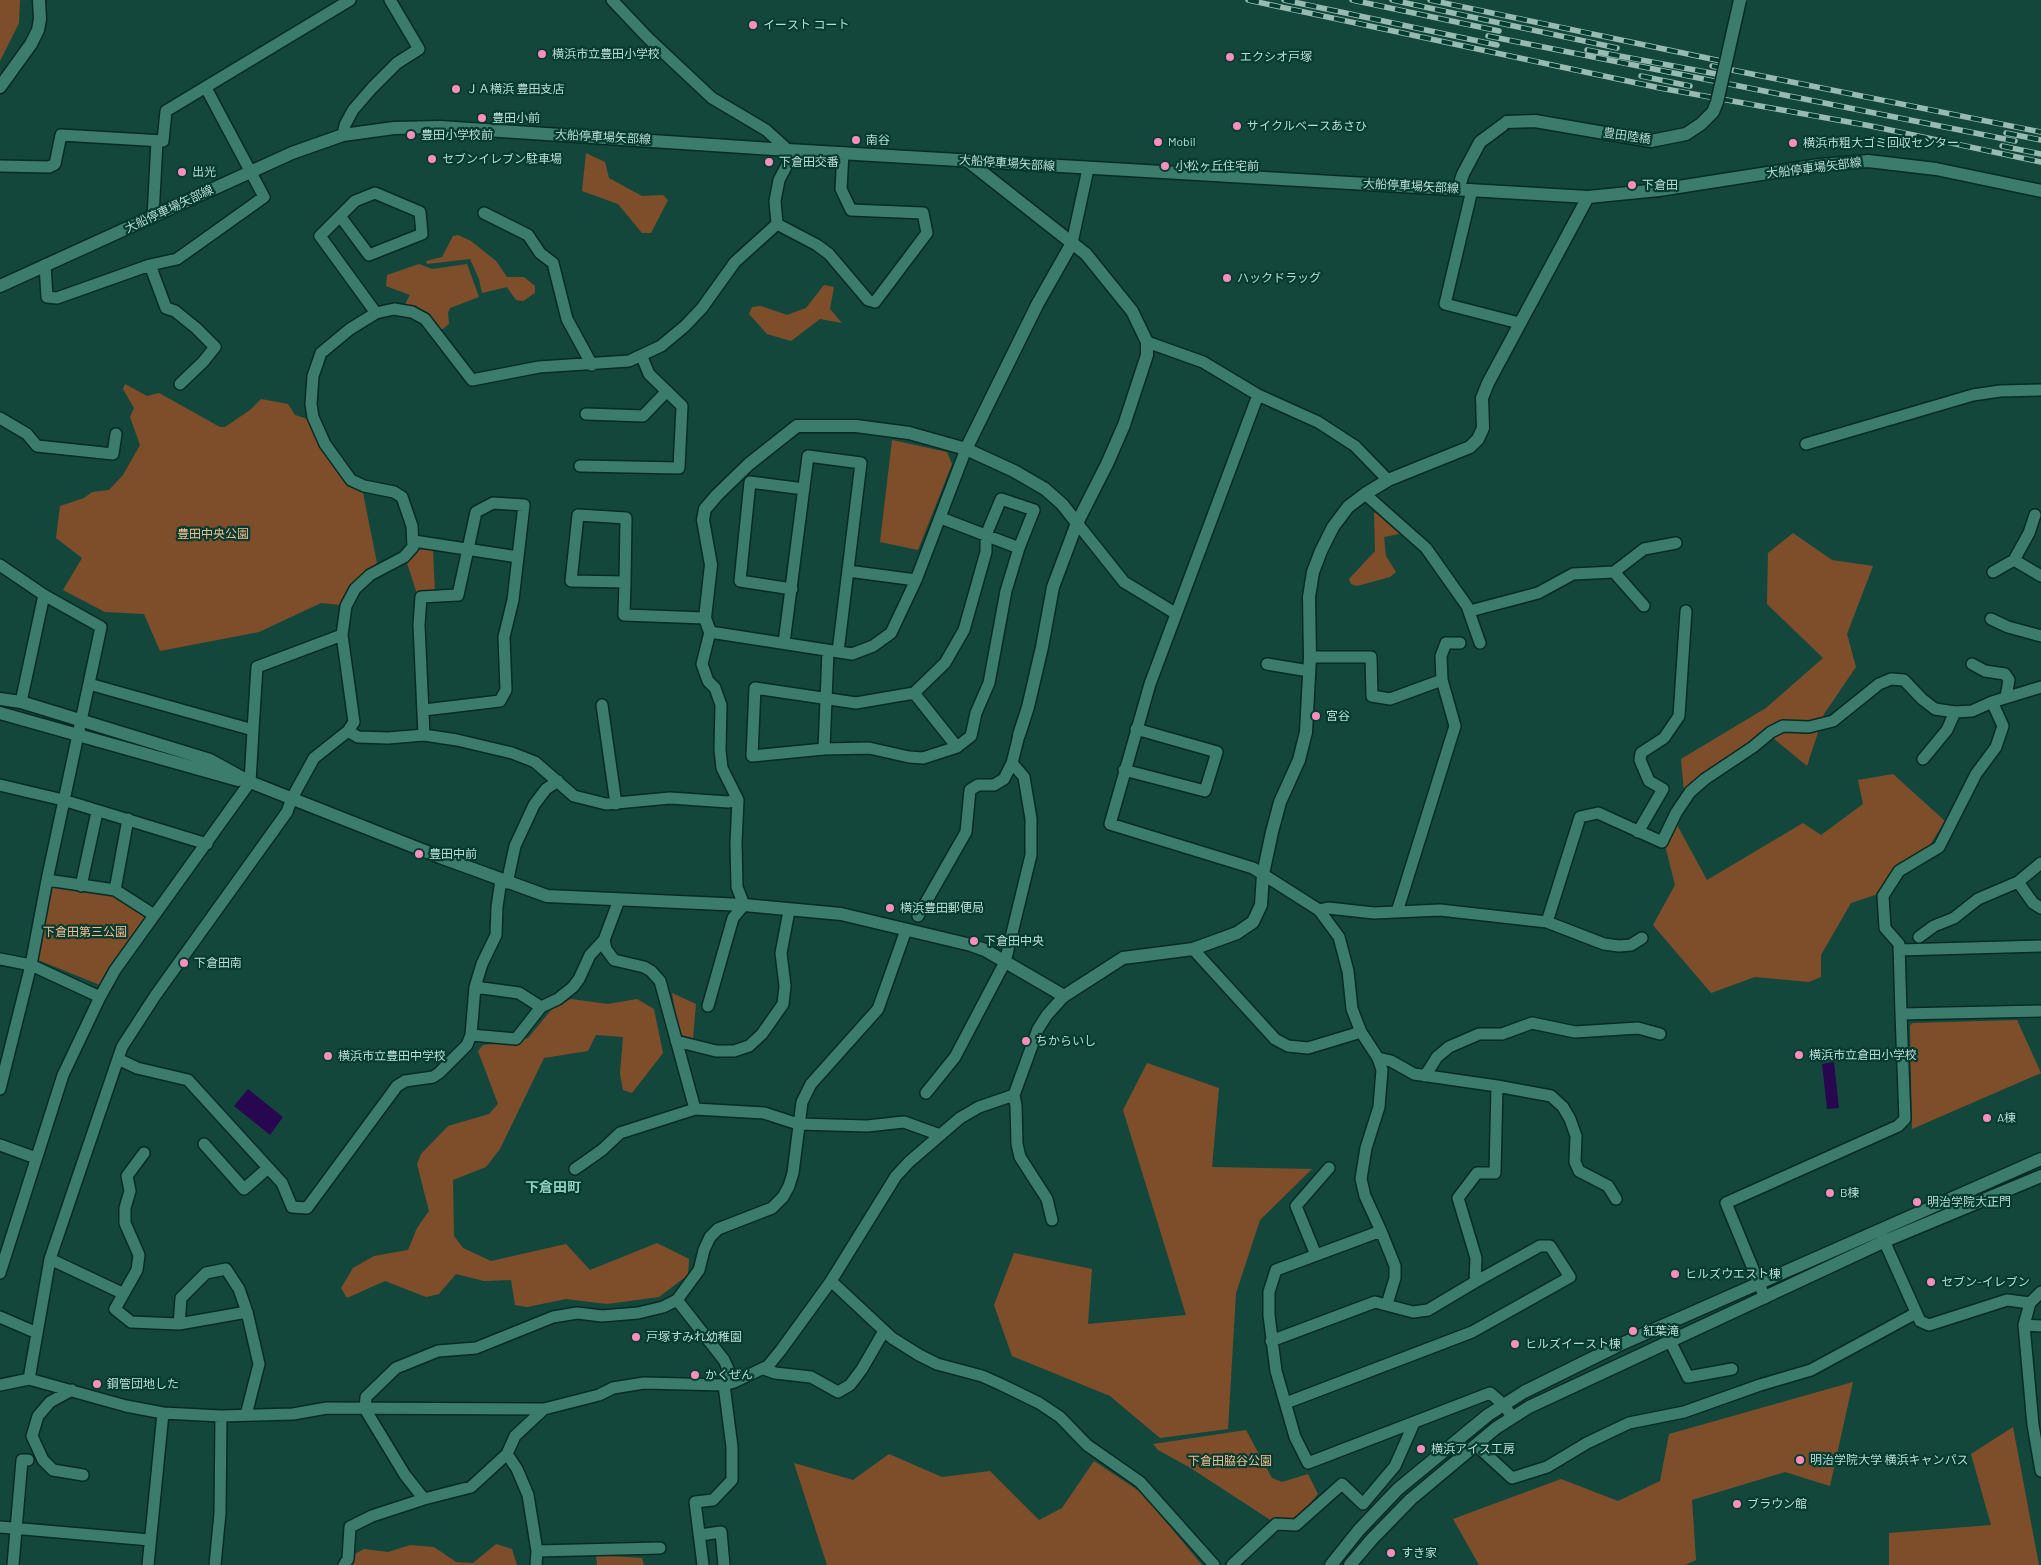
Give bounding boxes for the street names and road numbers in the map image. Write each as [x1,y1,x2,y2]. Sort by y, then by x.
street label: 豊田陸橋 [1602,126,1652,146]
street label: 大船停車場矢部線 [555,127,651,147]
street label: 大船停車場矢部線 [959,152,1055,174]
street label: 大船停車場矢部線 [1765,155,1863,181]
street label: 大船停車場矢部線 [1363,176,1459,196]
street label: 大船停車場矢部線 [122,182,216,236]

